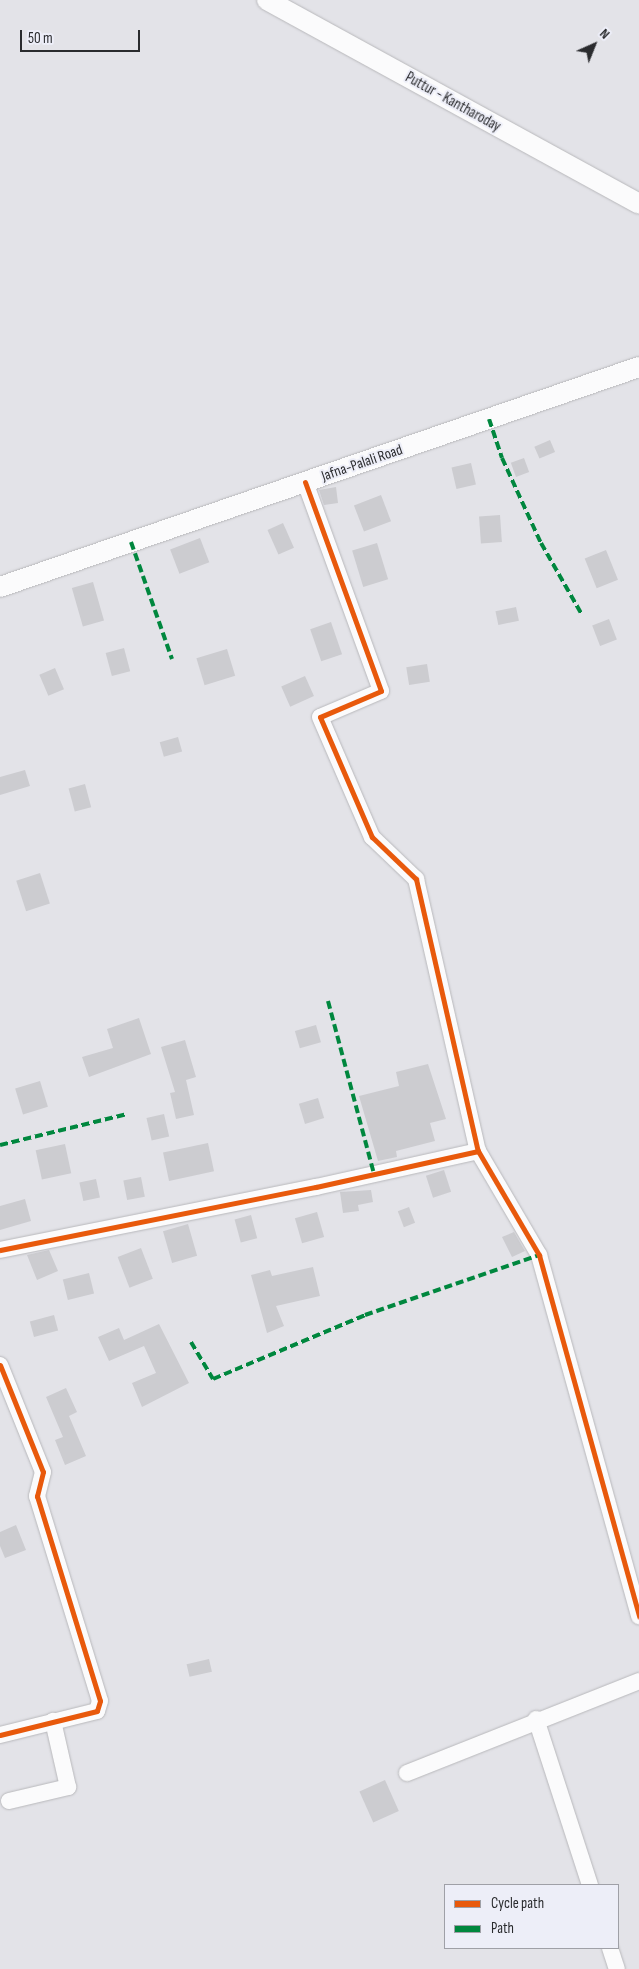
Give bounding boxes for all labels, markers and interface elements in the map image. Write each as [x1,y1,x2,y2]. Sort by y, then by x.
scale bar [22,20,142,52]
north arrow [569,20,619,70]
text: N [596,25,613,43]
text: 50 m [28,29,53,48]
street label: Puttur - Kantharoday [402,68,504,136]
street label: Jafna-Palali Road [319,441,405,485]
legend [444,1884,619,1949]
text: Cycle path [491,1894,544,1913]
text: Path [491,1919,514,1938]

